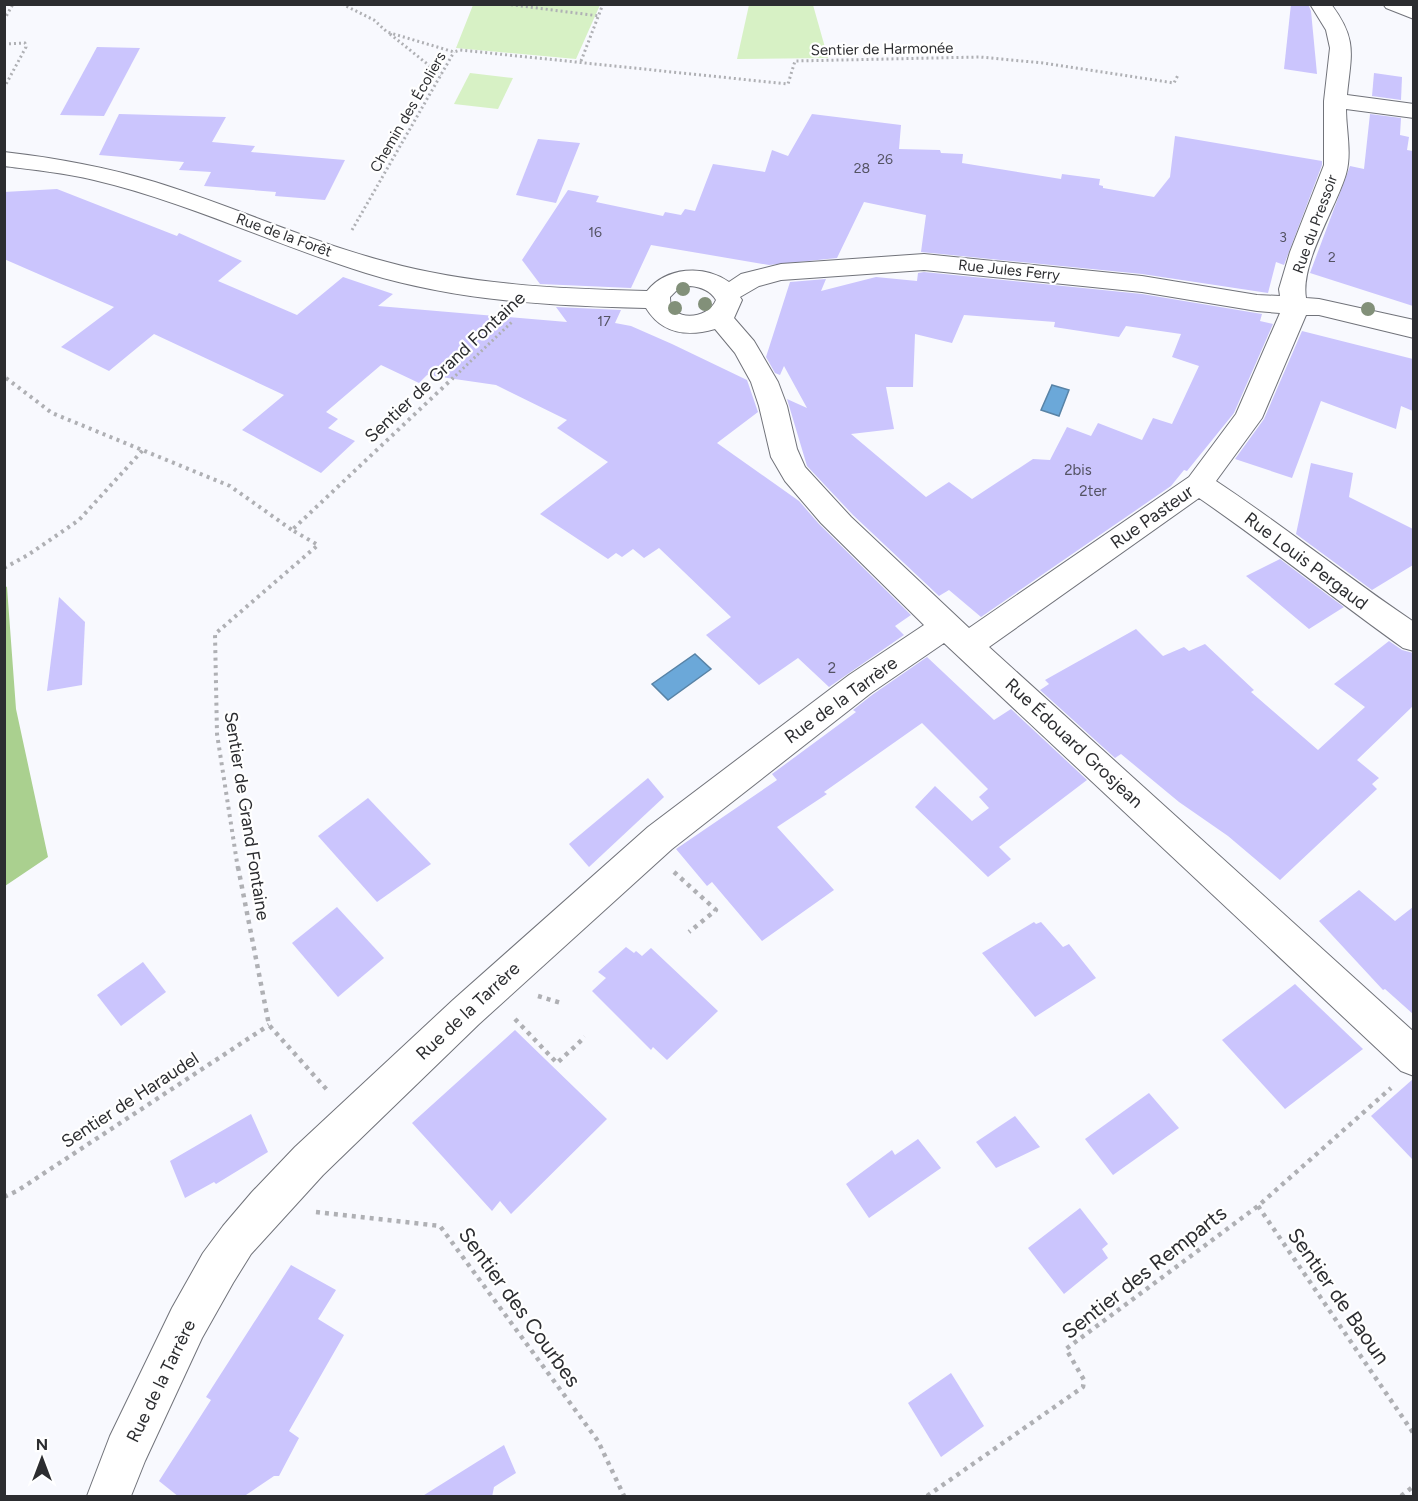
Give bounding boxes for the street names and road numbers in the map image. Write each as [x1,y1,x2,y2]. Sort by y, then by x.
street label: Sentier de Harmonée [810,39,954,59]
street label: Chemin des Écoliers [366,49,450,175]
street label: Rue du Pressoir [1289,172,1341,276]
street label: Rue de la Forêt [234,209,335,261]
street label: Rue Jules Ferry [957,256,1061,284]
street label: Sentier de Grand Fontaine [360,287,530,447]
street label: Rue Pasteur [1106,480,1198,554]
street label: Rue Louis Pergaud [1240,507,1372,615]
street label: Rue de la Tarrère [780,652,902,748]
street label: Rue Édouard Grosjean [1001,674,1147,812]
street label: Sentier de Grand Fontaine [220,710,274,922]
street label: Rue de la Tarrère [412,957,525,1065]
street label: Sentier de Haraudel [57,1047,203,1153]
street label: Sentier des Remparts [1057,1200,1231,1344]
street label: Sentier des Courbes [454,1222,586,1392]
street label: Sentier de Baoun [1283,1223,1395,1369]
street label: Rue de la Tarrère [122,1316,200,1446]

